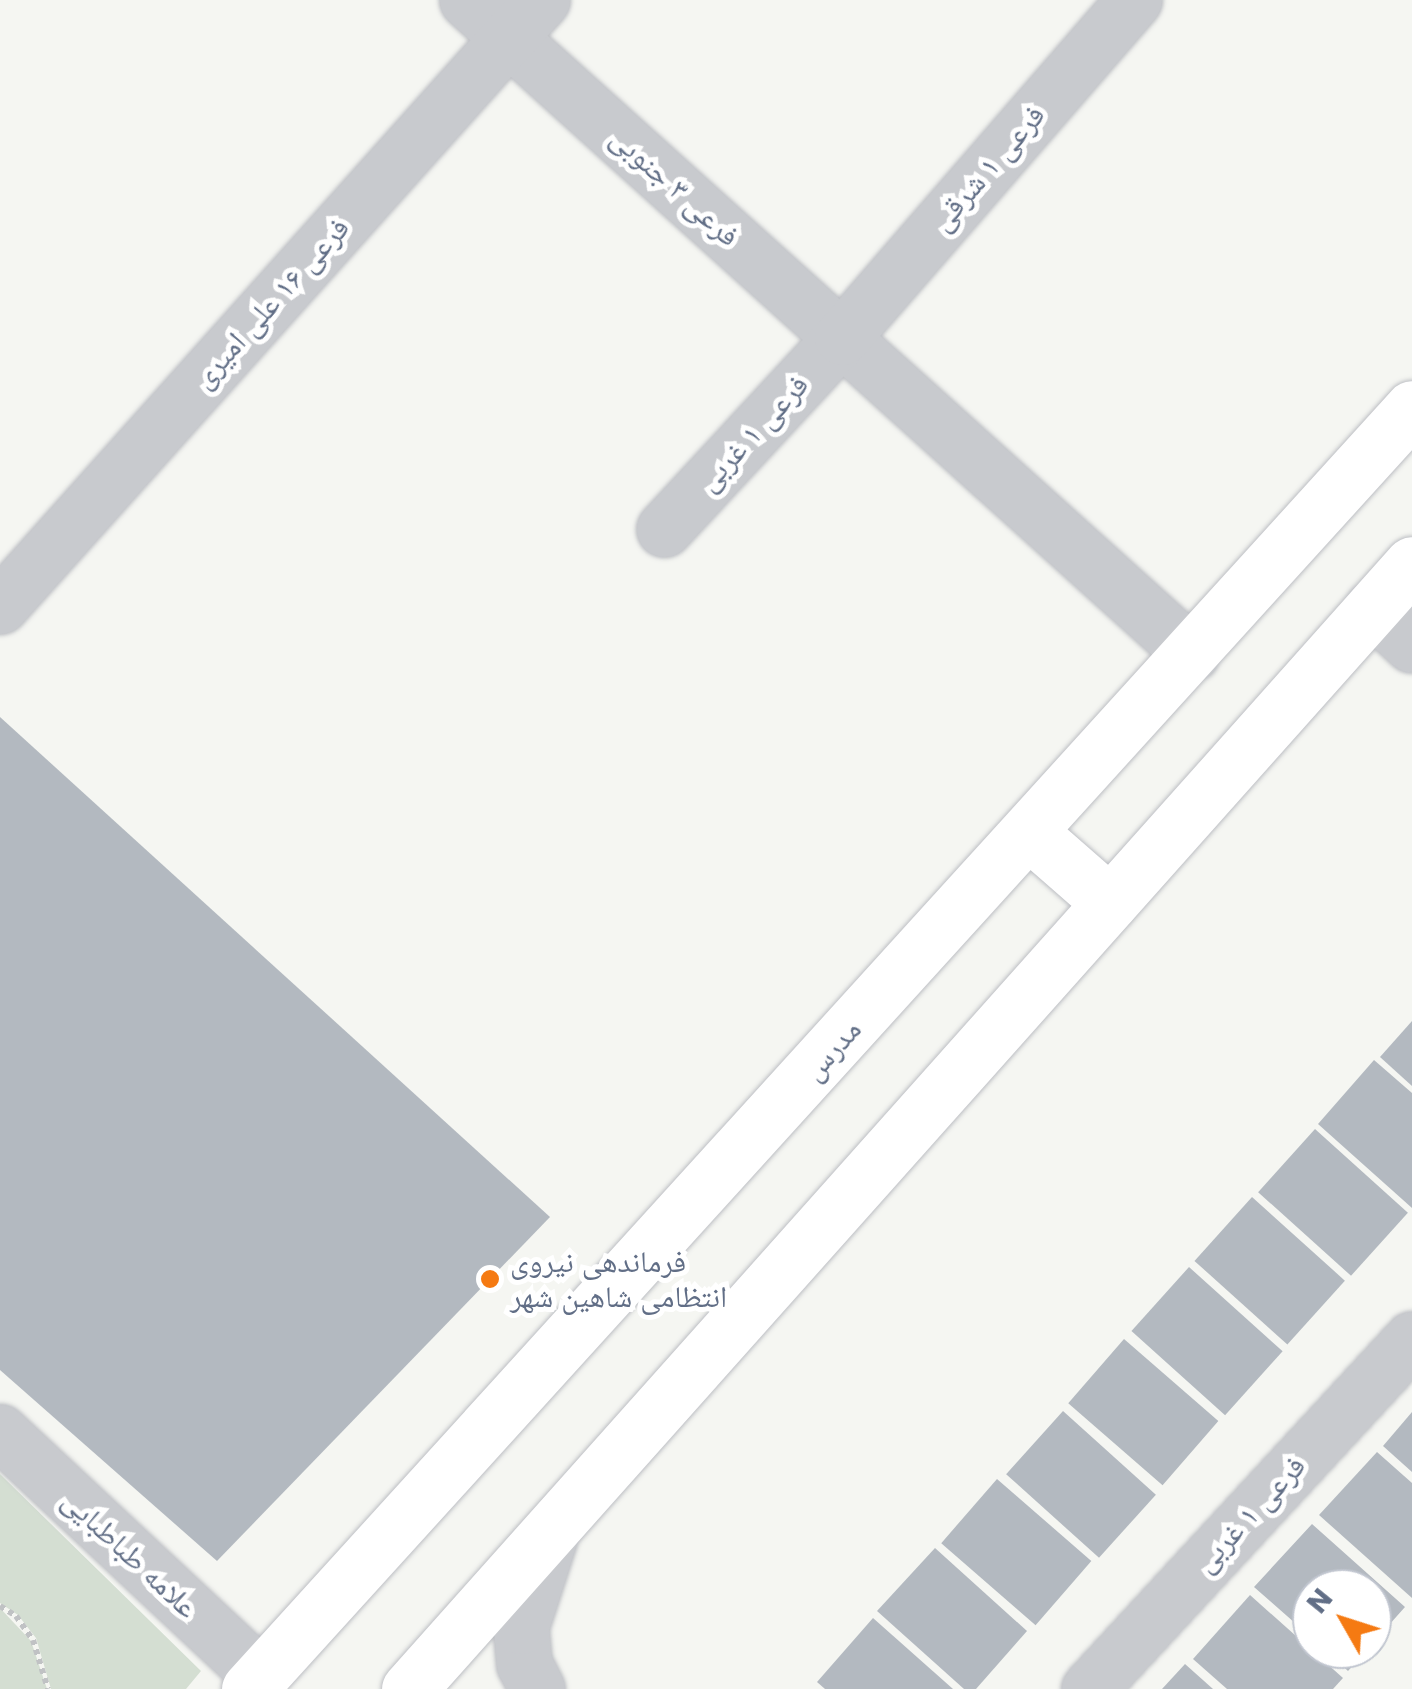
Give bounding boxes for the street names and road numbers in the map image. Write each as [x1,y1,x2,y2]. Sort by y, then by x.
street label: فرعی ۱ شرقی [924,98,1052,238]
street label: فرعی ۳ جنوبی [603,120,747,254]
street label: فرعی ۱۶ علی امیری [185,210,357,396]
street label: فرعی ۱ غربی [690,367,816,499]
street label: مدرس [795,1012,869,1088]
street label: فرعی ۱ غربی [1187,1448,1313,1580]
street label: علامه طباطبایی [55,1482,205,1626]

